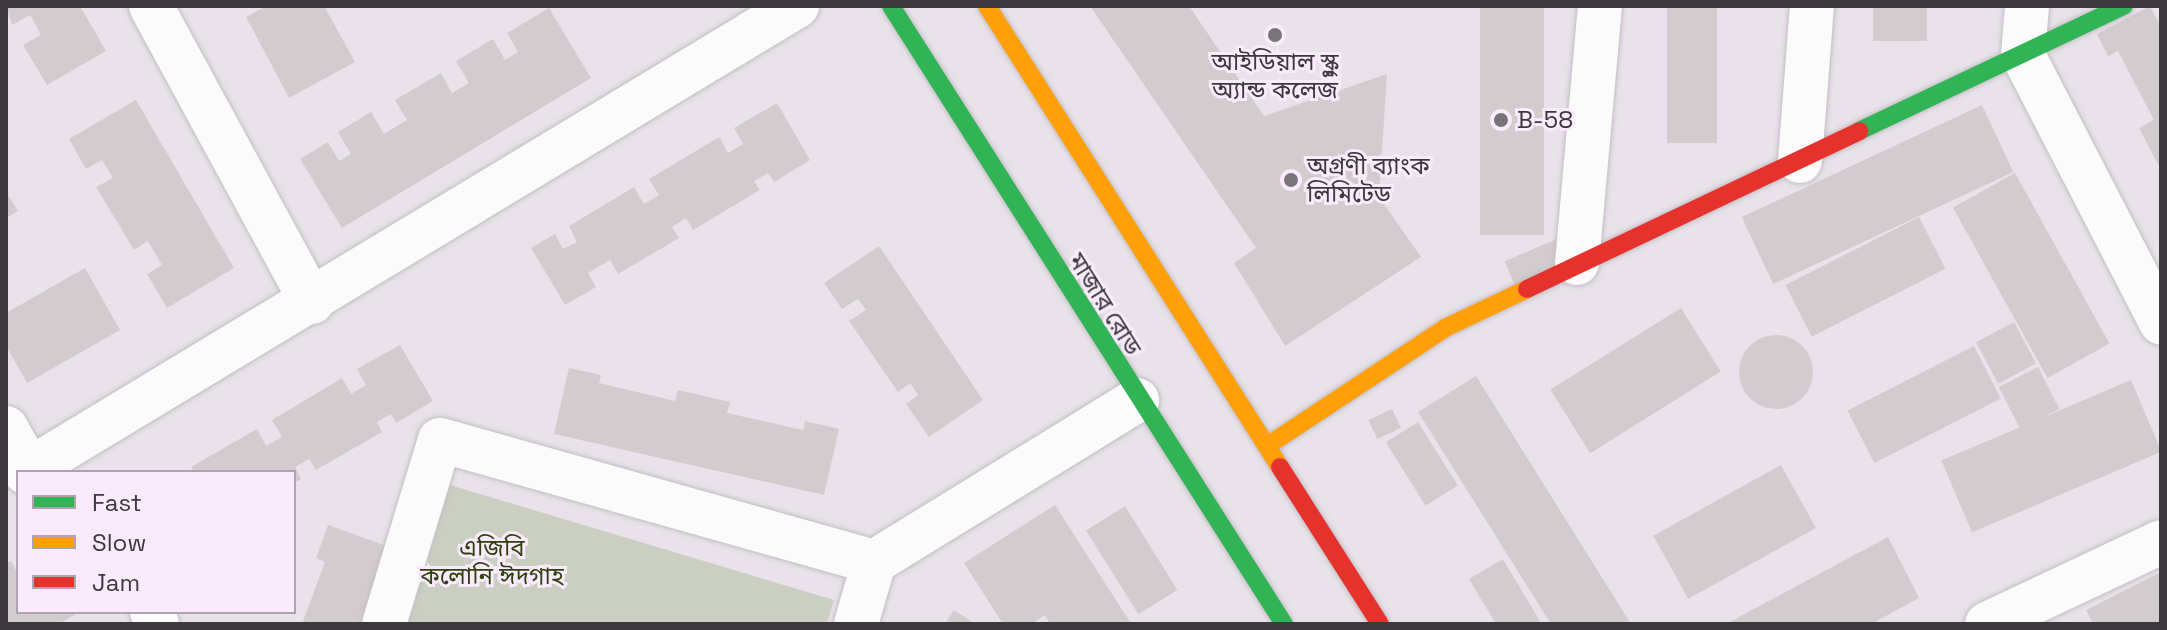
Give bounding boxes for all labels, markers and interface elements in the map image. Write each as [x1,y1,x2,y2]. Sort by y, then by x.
marker: আইডিয়াল স্কুল অ্যান্ড কলেজ [1266,26,1284,44]
place label: আইডিয়াল স্কুল অ্যান্ড কলেজ [1211,48,1339,104]
place label: B-58 [1517,106,1573,134]
marker: B-58 [1492,111,1510,129]
place label: অগ্রণী ব্যাংক লিমিটেড [1307,152,1430,208]
marker: অগ্রণী ব্যাংক লিমিটেড [1282,171,1300,189]
street label: মাজার রোড [1062,248,1148,360]
legend [16,470,296,614]
text: Fast [92,487,142,518]
text: Slow [92,527,146,558]
park label: এজিবি কলোনি ঈদগাহ [420,534,564,590]
text: Jam [92,567,140,598]

